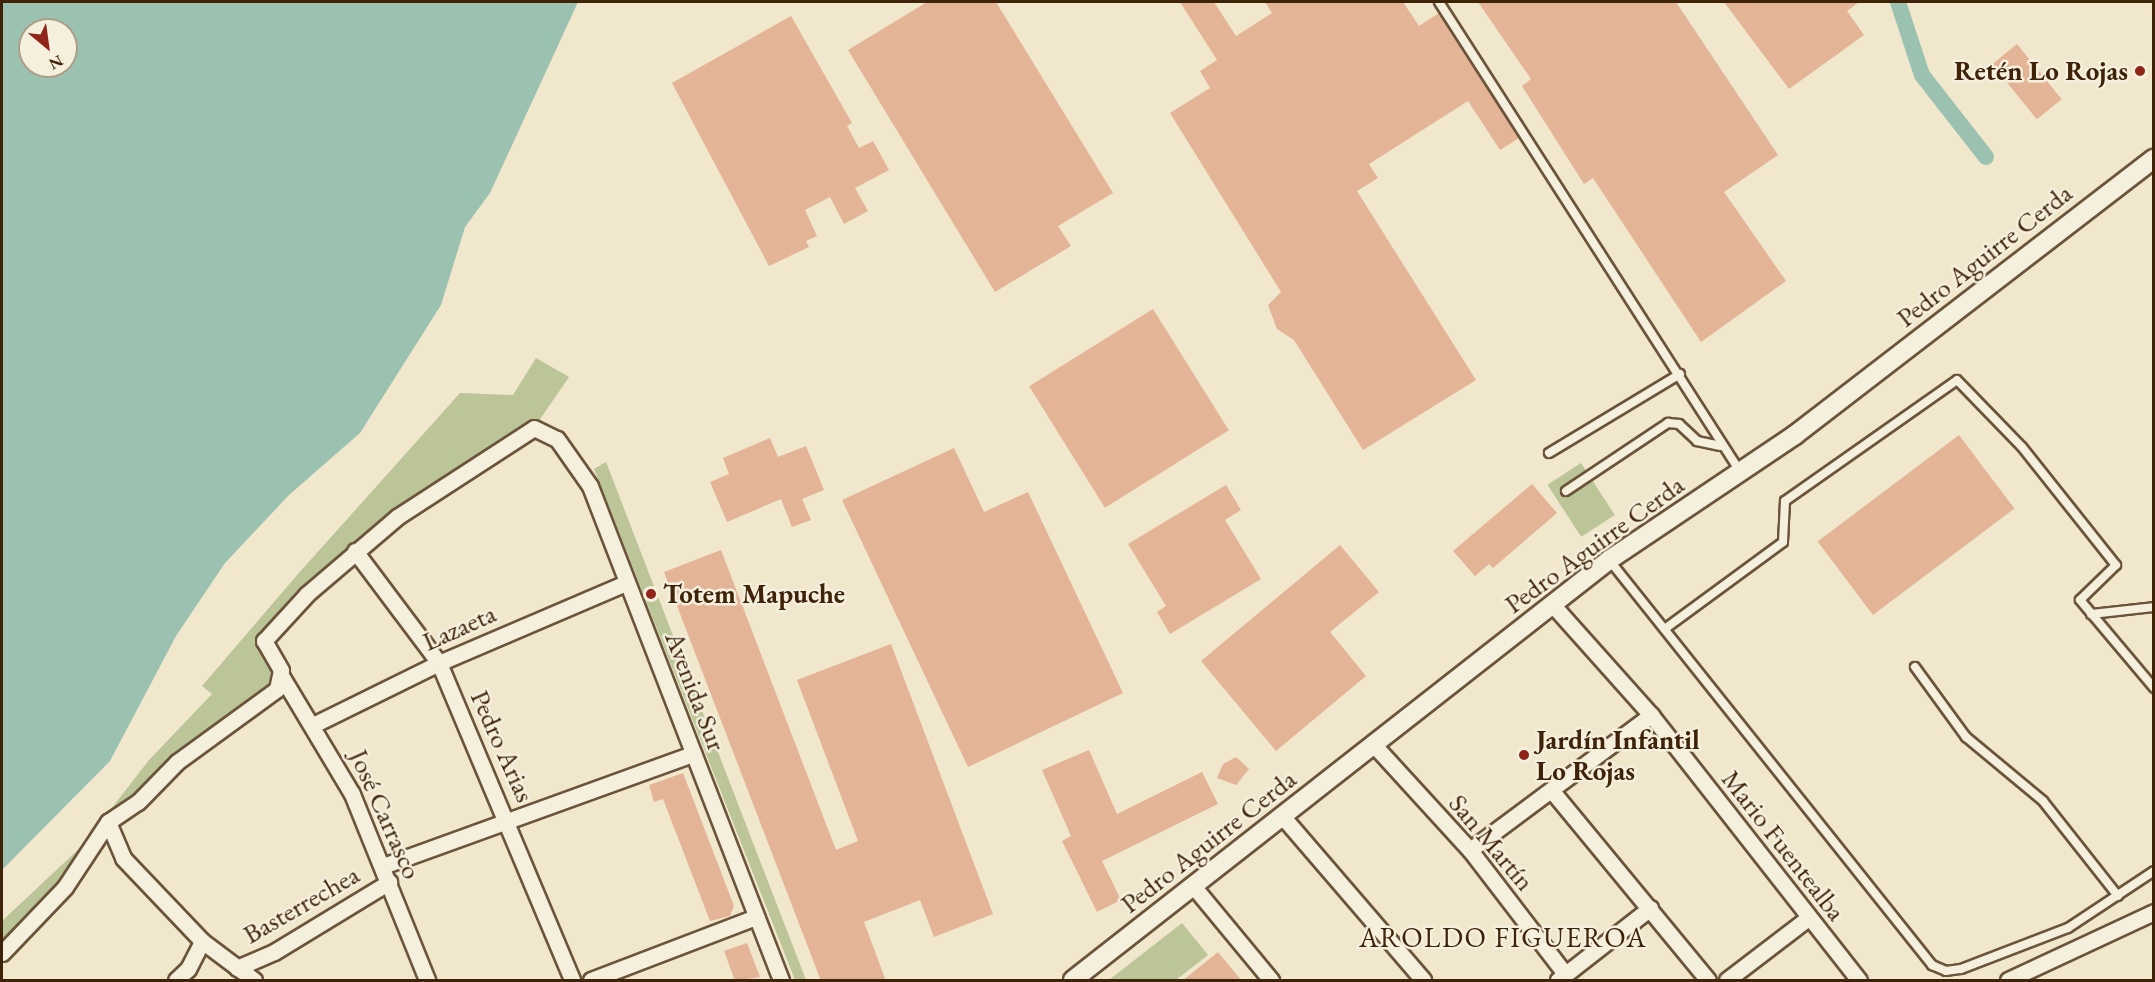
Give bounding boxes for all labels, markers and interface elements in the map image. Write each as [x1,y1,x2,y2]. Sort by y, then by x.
north arrow [18,18,78,78]
text: N [45,50,67,75]
place label: Retén Lo Rojas [1954,55,2128,87]
marker: Retén Lo Rojas [2133,64,2147,78]
street label: Pedro Aguirre Cerda [1890,176,2078,334]
street label: Pedro Aguirre Cerda [1498,468,1690,620]
place label: Totem Mapuche [663,578,845,610]
marker: Totem Mapuche [644,587,658,601]
street label: Lazaeta [417,597,501,657]
street label: Avenida Sur [658,627,734,755]
street label: Pedro Arias [464,685,542,807]
place label: Jardín Infantil Lo Rojas [1536,723,1700,786]
street label: José Carrasco [343,744,429,884]
marker: Jardín Infantil Lo Rojas [1517,748,1531,762]
street label: Pedro Aguirre Cerda [1114,762,1302,920]
street label: Mario Fuentealba [1715,763,1853,927]
street label: San Martín [1442,787,1542,897]
street label: Basterrechea [237,858,365,950]
district label: AROLDO FIGUEROA [1359,920,1647,954]

